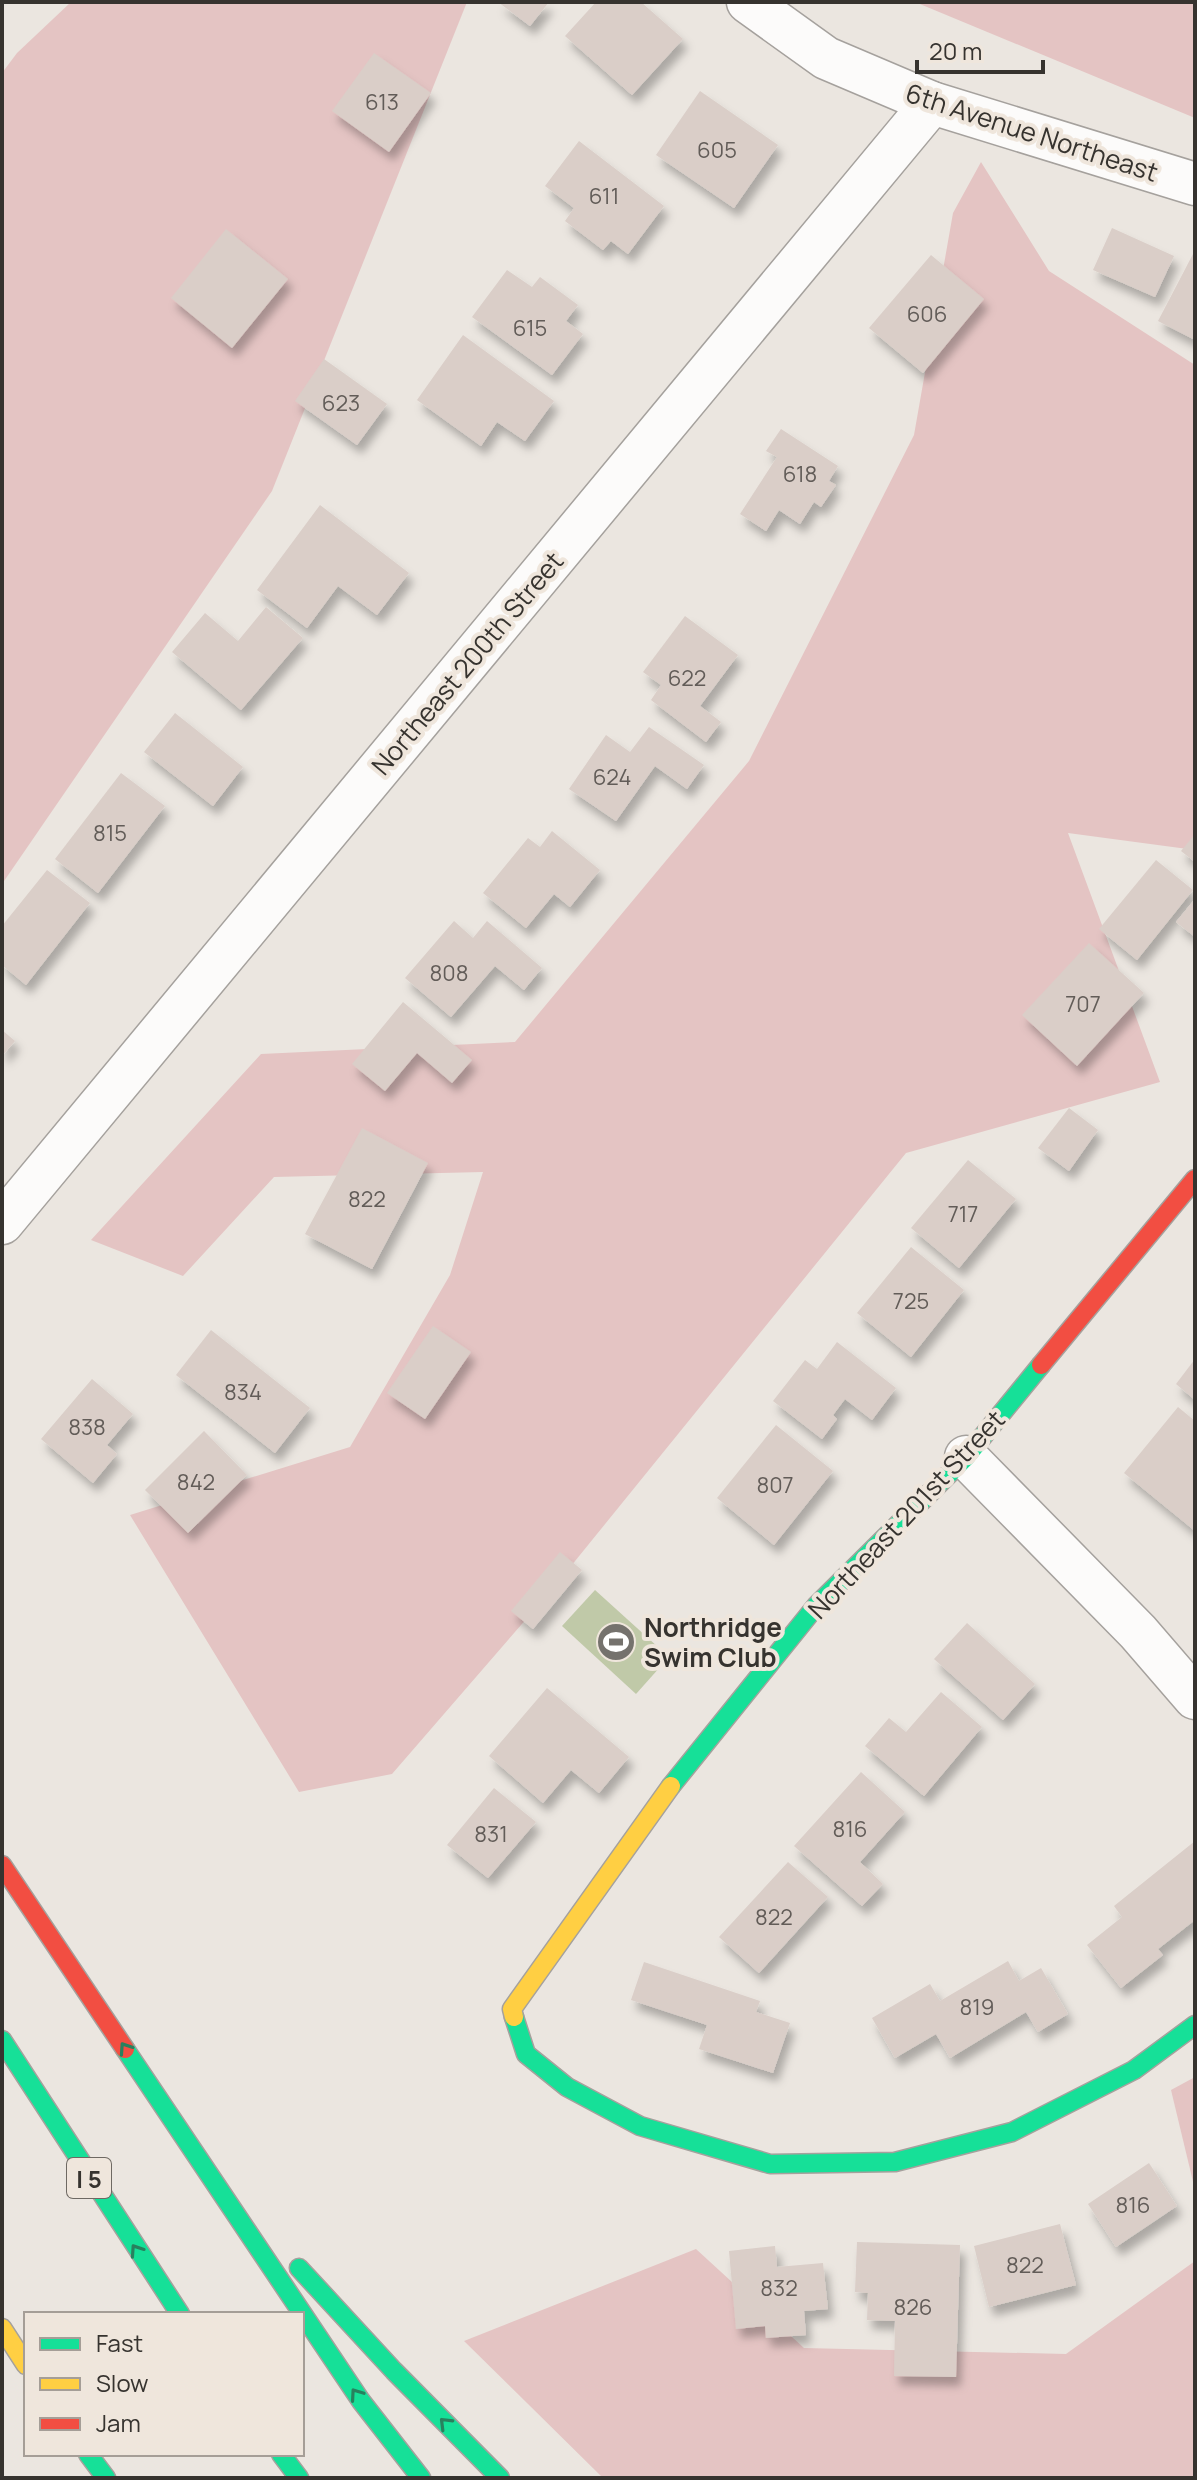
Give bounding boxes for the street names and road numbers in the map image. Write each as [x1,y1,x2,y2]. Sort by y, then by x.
street label: 6th Avenue Northeast [901,74,1163,190]
street label: Northeast 200th Street [363,544,571,782]
street label: Northeast 201st Street [800,1402,1012,1626]
road number: I 5 [67,2158,111,2198]

